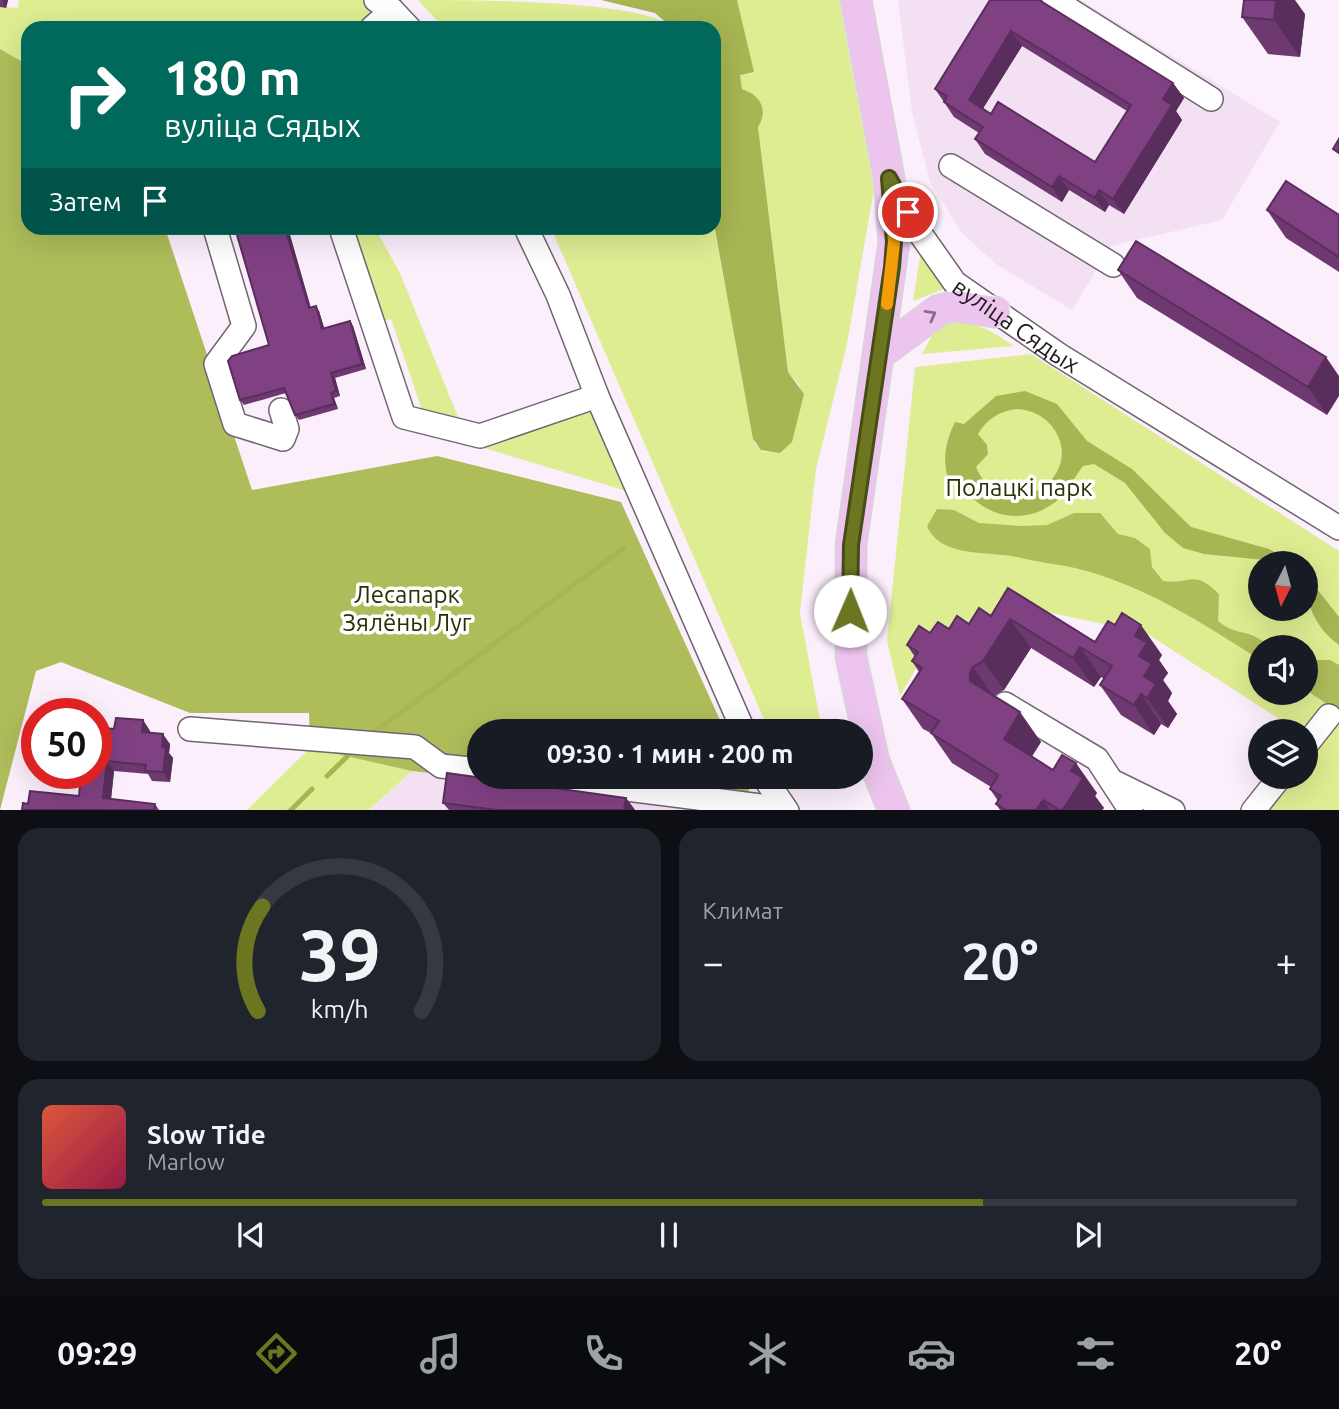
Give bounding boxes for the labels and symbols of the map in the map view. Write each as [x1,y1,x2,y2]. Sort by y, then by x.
pin [878,182,938,242]
street label: вуліца Сядых [948,272,1085,378]
one-way arrow [924,310,936,323]
park label: Полацкі парк [945,474,1093,501]
north arrow [1248,551,1318,621]
position arrow [813,574,887,648]
park label: Лесапарк Зялёны Луг [343,581,472,636]
speed limit sign: 50 [21,698,112,789]

